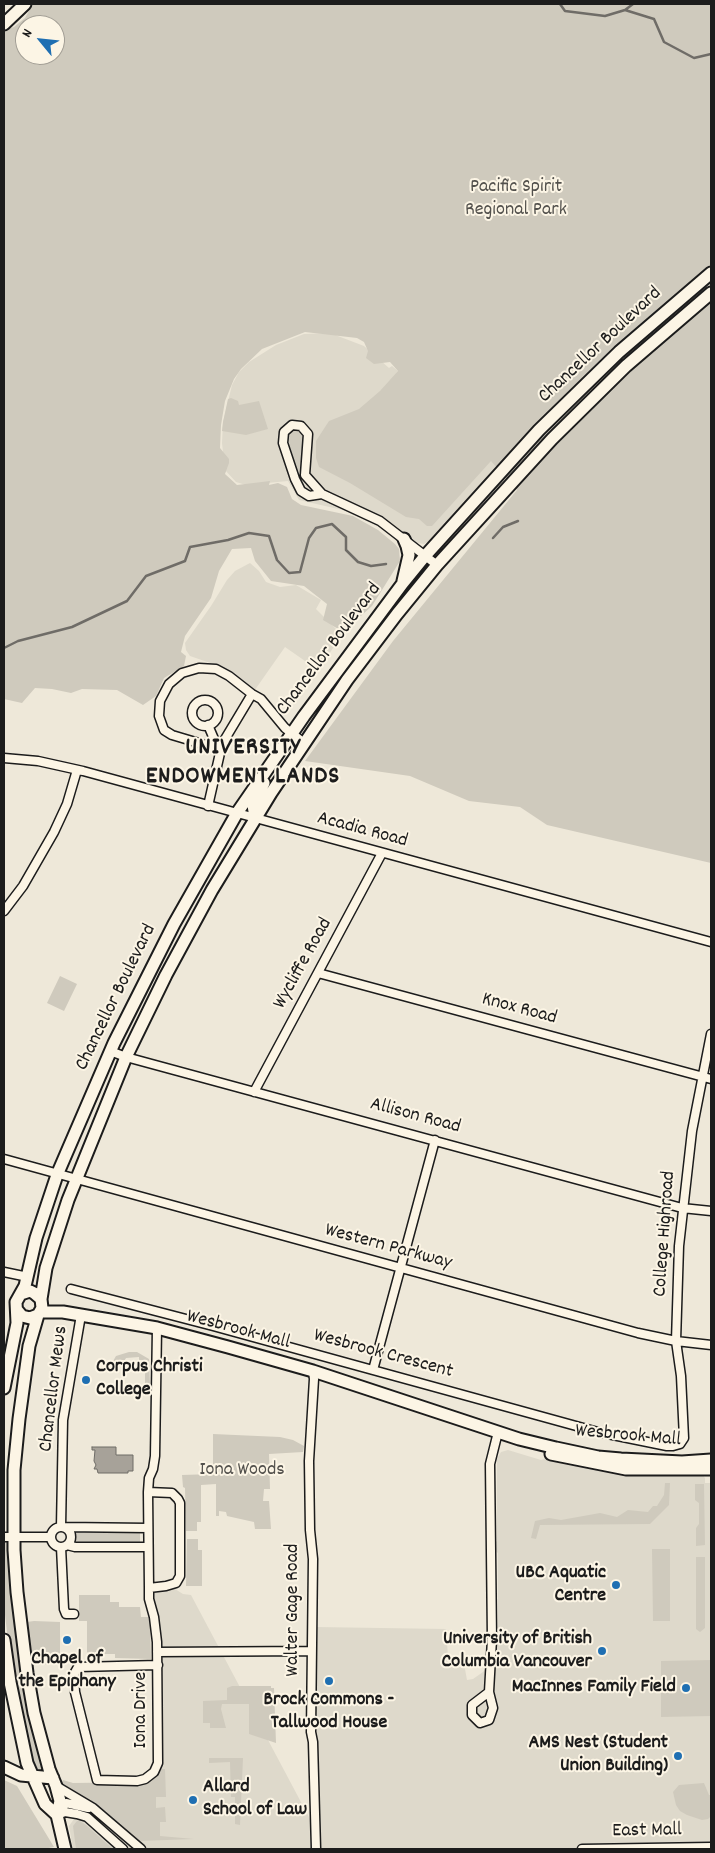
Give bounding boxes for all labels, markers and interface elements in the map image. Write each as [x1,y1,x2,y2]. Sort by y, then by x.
north arrow [15,15,65,65]
text: N [17,26,38,41]
park label: Pacific Spirit Regional Park [465,176,567,223]
street label: Chancellor Boulevard [534,283,668,409]
street label: Chancellor Boulevard [272,579,388,721]
district label: UNIVERSITY ENDOWMENT LANDS [144,735,342,794]
street label: Acadia Road [314,807,410,855]
street label: Wycliffe Road [269,914,339,1014]
street label: Chancellor Boulevard [71,921,163,1075]
street label: Knox Road [479,988,559,1032]
street label: Allison Road [367,1093,463,1141]
street label: College Highroad [650,1170,682,1298]
street label: Western Parkway [322,1220,454,1276]
street label: Wesbrook Mall [184,1306,292,1356]
street label: Chancellor Mews [35,1325,75,1453]
street label: Wesbrook Crescent [311,1325,455,1385]
place label: Corpus Christi College [96,1356,203,1403]
marker: Corpus Christi College [80,1374,92,1386]
street label: Wesbrook Mall [574,1420,682,1454]
park label: Iona Woods [199,1459,285,1483]
street label: Walter Gage Road [282,1544,306,1676]
place label: UBC Aquatic Centre [516,1562,606,1609]
marker: UBC Aquatic Centre [610,1579,622,1591]
place label: University of British Columbia Vancouver [441,1628,592,1675]
marker: Chapel of the Epiphany [61,1634,73,1646]
marker: University of British Columbia Vancouver [596,1645,608,1657]
place label: Chapel of the Epiphany [19,1648,115,1695]
street label: Iona Drive [130,1672,154,1748]
marker: Brock Commons - Tallwood House [323,1675,335,1687]
place label: MacInnes Family Field [512,1676,676,1700]
marker: MacInnes Family Field [680,1682,692,1694]
place label: Brock Commons - Tallwood House [264,1689,394,1736]
place label: AMS Nest (Student Union Building) [528,1732,668,1779]
marker: AMS Nest (Student Union Building) [672,1750,684,1762]
place label: Allard School of Law [203,1776,307,1823]
marker: Allard School of Law [187,1794,199,1806]
street label: East Mall [612,1819,682,1845]

